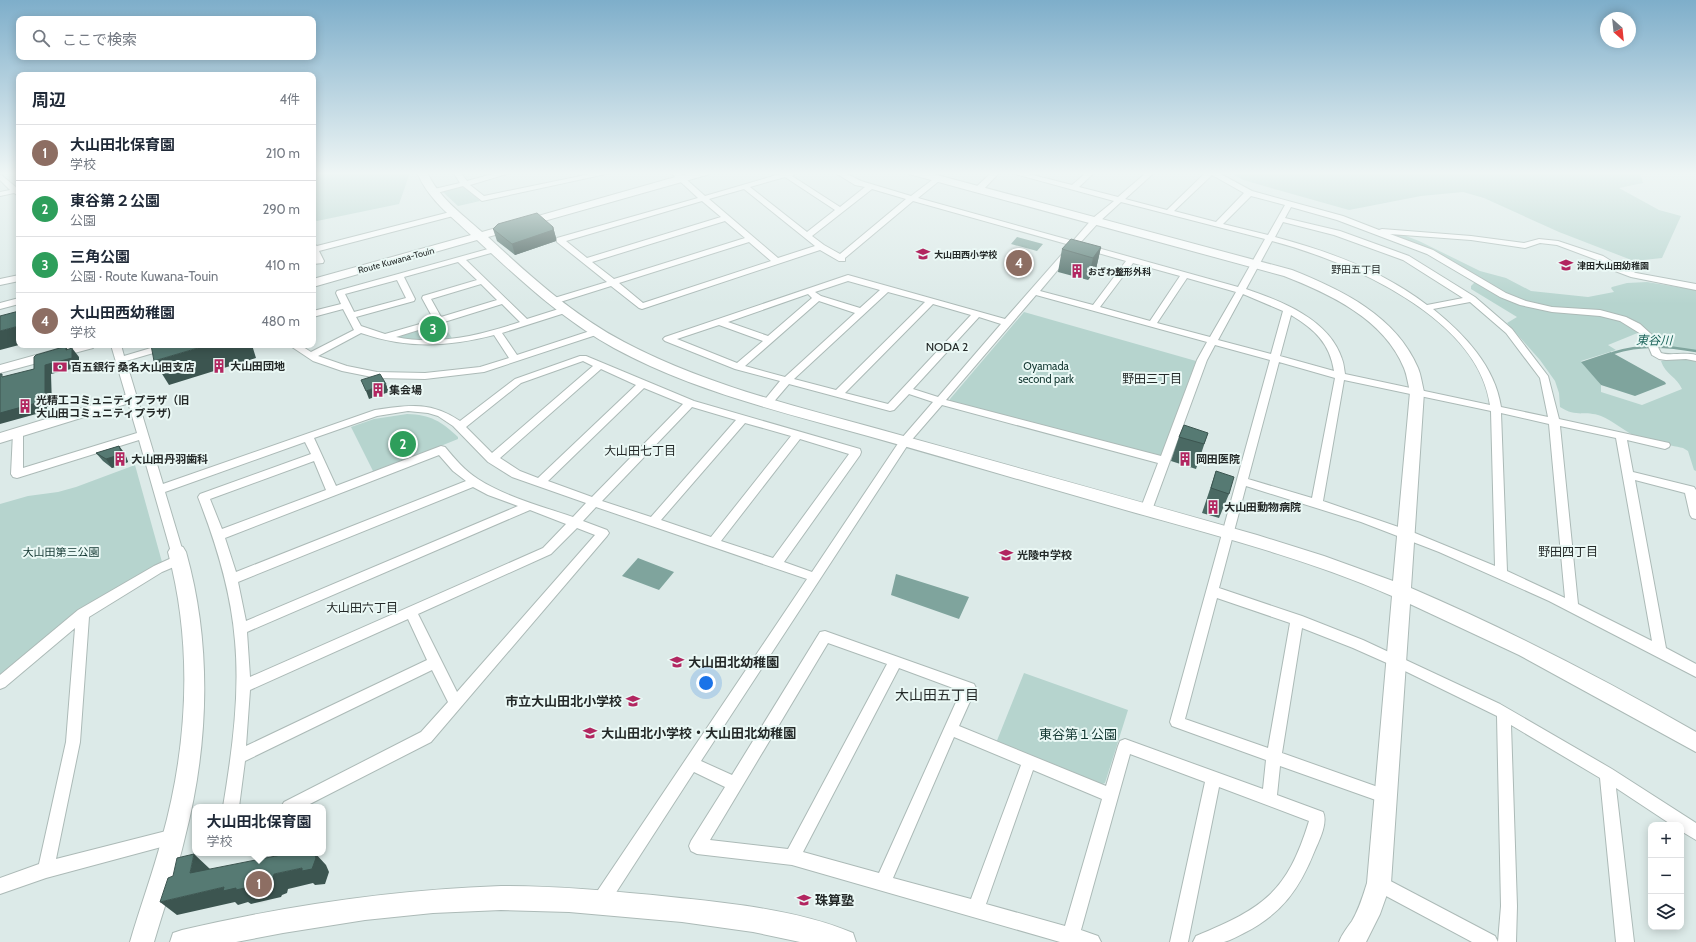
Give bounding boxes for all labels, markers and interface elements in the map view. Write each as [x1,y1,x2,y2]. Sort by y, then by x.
north arrow [1600,12,1636,48]
search box [16,16,316,60]
icon: search [30,27,52,49]
text: ここで検索 [62,31,137,49]
text: 周辺 [32,90,66,110]
text: 4件 [279,91,300,107]
text: 大山田北保育園 [70,136,175,154]
text: 1 [43,145,47,161]
text: 210 m [266,145,300,161]
text: 学校 [70,156,96,172]
text: 東谷第２公園 [70,192,160,210]
text: 2 [42,201,48,217]
text: 290 m [262,201,300,217]
text: 公園 [70,212,96,228]
street label: Route Kuwana-Touin [357,245,435,275]
school or university icon: 大山田西小学校 [915,246,931,262]
text: 三角公園 [70,248,130,266]
pin: 4 [1006,248,1032,278]
place label: 大山田西小学校 [934,249,998,260]
text: 3 [41,257,49,273]
text: 410 m [265,257,300,273]
school or university icon: 津田大山田幼稚園 [1558,257,1574,273]
place label: 津田大山田幼稚園 [1577,260,1649,271]
building icon: おざわ整形外科 [1069,263,1085,279]
district label: 野田五丁目 [1331,263,1381,276]
place label: おざわ整形外科 [1088,266,1151,277]
text: 公園 · Route Kuwana-Touin [70,268,218,284]
text: 大山田西幼稚園 [70,304,175,322]
text: 4 [41,313,49,329]
text: 480 m [261,313,300,329]
pin: 3 [420,314,446,344]
text: 学校 [70,324,96,340]
water label: 東谷川 [1636,332,1674,348]
district label: NODA 2 [926,339,968,354]
building icon: 大山田団地 [211,358,227,374]
bank icon: 百五銀行 桑名大山田支店 [52,359,68,375]
place label: 大山田団地 [230,359,285,373]
park label: Oyamada second park [1018,359,1074,386]
place label: 百五銀行 桑名大山田支店 [71,360,194,374]
district label: 野田三丁目 [1122,371,1182,386]
building icon: 集会場 [370,382,386,398]
place label: 集会場 [389,383,422,397]
place label: 光精工コミュニティプラザ（旧 大山田コミュニティプラザ) [36,393,189,420]
building icon: 光精工コミュニティプラザ（旧 大山田コミュニティプラザ) [17,398,33,414]
pin: 2 [390,429,416,459]
district label: 大山田七丁目 [604,443,676,458]
building icon: 大山田丹羽歯科 [112,451,128,467]
building icon: 岡田医院 [1177,451,1193,467]
place label: 大山田丹羽歯科 [131,452,208,466]
place label: 岡田医院 [1196,452,1240,466]
building icon: 大山田動物病院 [1205,499,1221,515]
place label: 大山田動物病院 [1224,500,1301,514]
district label: 野田四丁目 [1538,544,1598,559]
park label: 大山田第三公園 [23,545,100,559]
school or university icon: 光陵中学校 [998,547,1014,563]
place label: 光陵中学校 [1017,548,1072,562]
district label: 大山田六丁目 [326,600,398,615]
school or university icon: 大山田北幼稚園 [669,654,685,670]
place label: 大山田北幼稚園 [688,654,779,670]
your location [696,673,716,693]
district label: 大山田五丁目 [895,686,979,704]
place label: 市立大山田北小学校 [505,693,622,709]
school or university icon: 市立大山田北小学校 [625,693,641,709]
school or university icon: 大山田北小学校・大山田北幼稚園 [582,725,598,741]
place label: 大山田北小学校・大山田北幼稚園 [601,725,796,741]
park label: 東谷第１公園 [1039,726,1117,742]
popup [192,804,326,856]
text: 大山田北保育園 [206,813,312,831]
map controls [1648,822,1684,930]
button: + [1648,822,1684,858]
text: 学校 [206,833,233,849]
button: − [1648,858,1684,894]
pin: 1 [246,869,272,899]
school or university icon: 珠算塾 [796,892,812,908]
place label: 珠算塾 [815,892,854,908]
button: layers [1648,894,1684,930]

